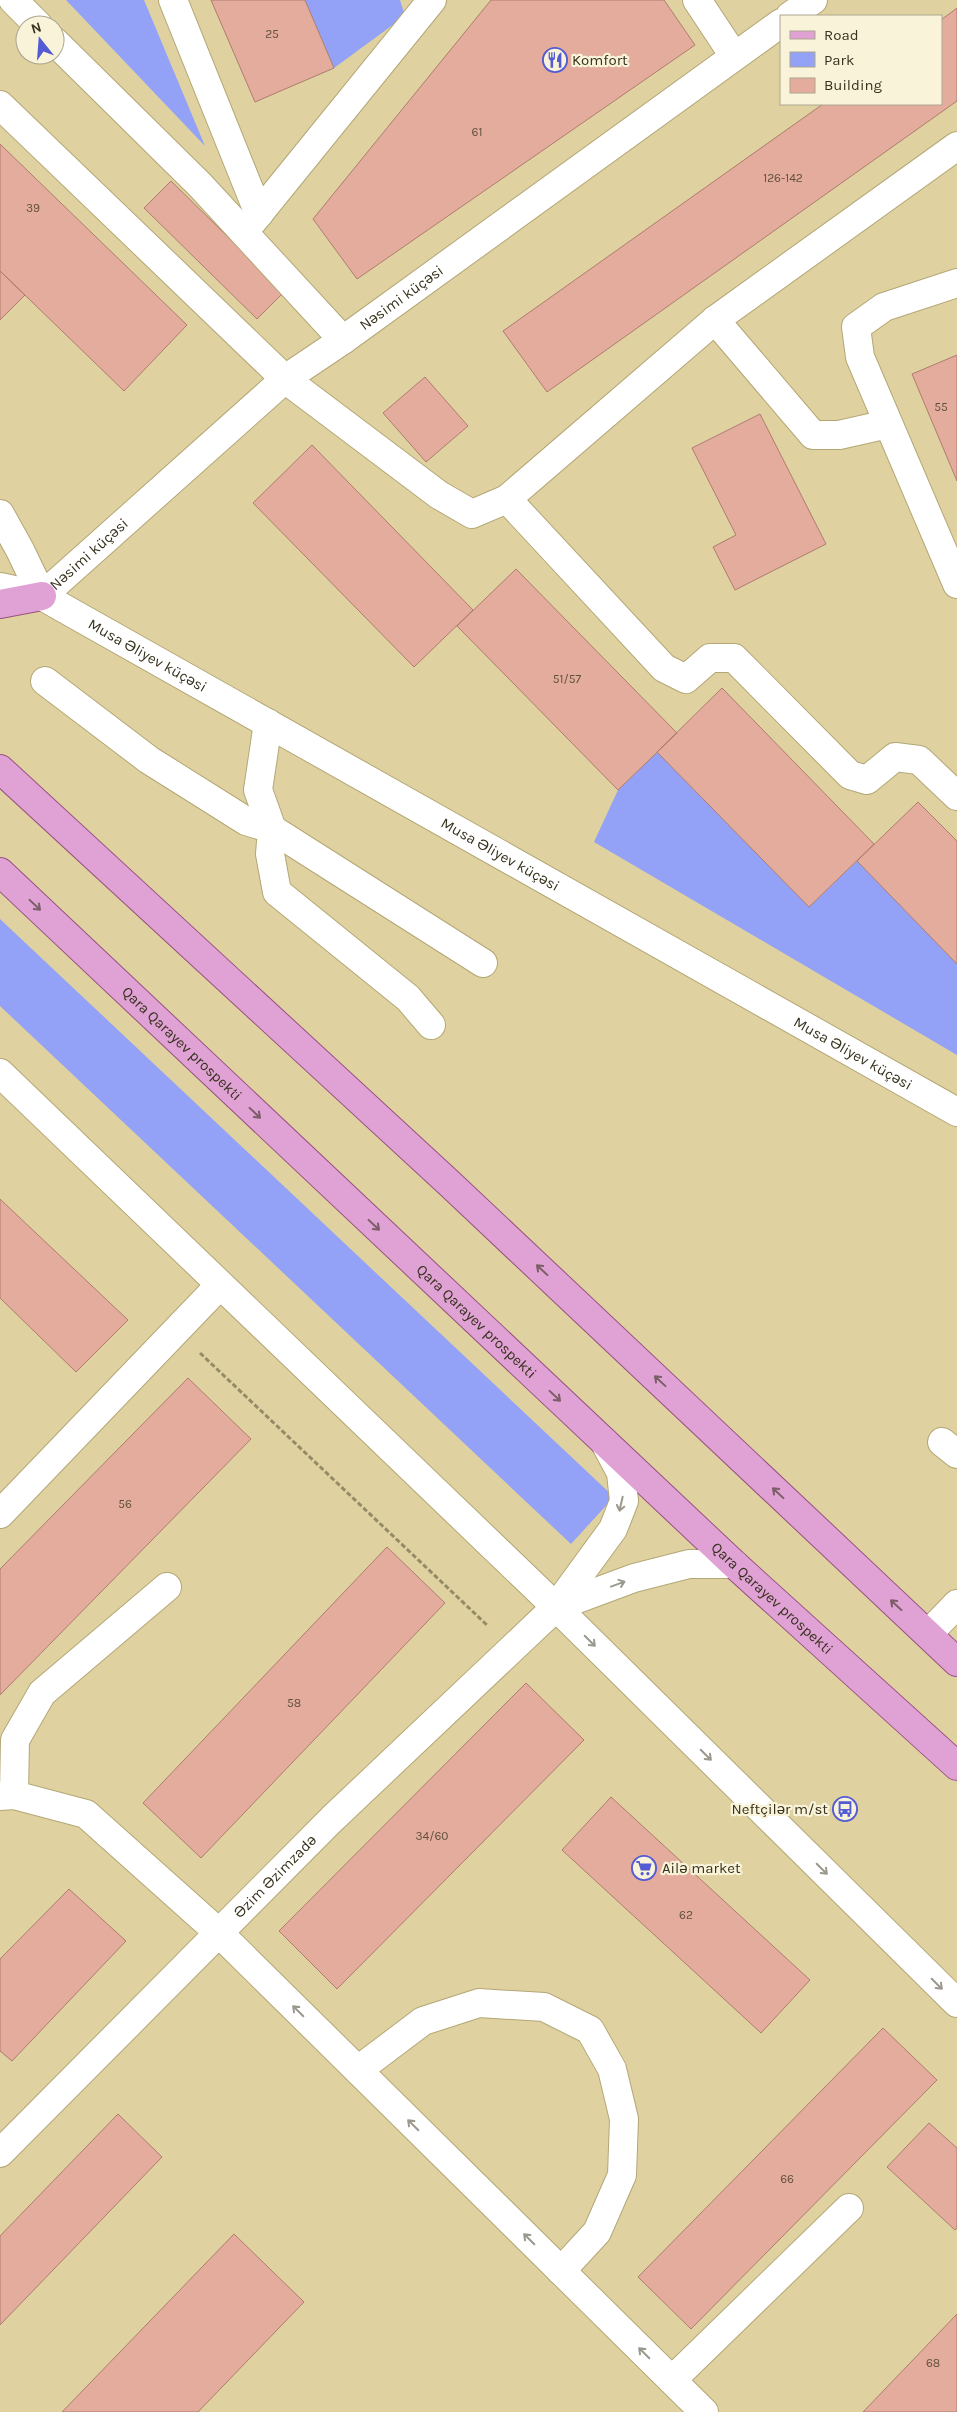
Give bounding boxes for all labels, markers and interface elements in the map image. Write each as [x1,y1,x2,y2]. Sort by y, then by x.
north arrow [15,15,65,65]
legend [780,15,942,105]
text: N [29,18,44,38]
text: Road [824,26,859,44]
house number: 25 [265,27,279,41]
restaurant icon: Komfort [542,47,568,73]
place label: Komfort [572,51,628,69]
text: Park [824,51,854,69]
text: Building [824,76,882,94]
house number: 61 [472,125,482,139]
house number: 126-142 [763,171,803,185]
house number: 39 [26,201,40,215]
street label: Nəsimi küçəsi [356,261,447,334]
house number: 55 [934,400,948,414]
street label: Nəsimi küçəsi [46,514,132,594]
street label: Musa Əliyev küçəsi [85,615,210,696]
house number: 51/57 [553,672,582,686]
street label: Musa Əliyev küçəsi [438,814,563,895]
one-way arrow [29,899,42,911]
street label: Qara Qarayev prospekti [118,983,246,1104]
street label: Musa Əliyev küçəsi [790,1013,915,1094]
one-way arrow [249,1107,262,1119]
one-way arrow [367,1219,380,1231]
street label: Qara Qarayev prospekti [413,1260,540,1382]
one-way arrow [535,1264,548,1276]
one-way arrow [653,1375,666,1387]
one-way arrow [549,1390,562,1402]
one-way arrow [772,1487,784,1499]
one-way arrow [616,1496,625,1512]
house number: 56 [118,1497,132,1511]
street label: Qara Qarayev prospekti [708,1538,837,1658]
one-way arrow [610,1579,625,1588]
one-way arrow [890,1599,902,1611]
one-way arrow [584,1635,597,1647]
house number: 58 [287,1696,301,1710]
one-way arrow [700,1749,712,1761]
bus stop icon: Neftçilər m/st [832,1796,858,1822]
place label: Neftçilər m/st [731,1800,828,1818]
house number: 34/60 [416,1829,448,1843]
street label: Əzim Əzimzadə [230,1831,320,1922]
supermarket icon: Ailə market [631,1855,657,1881]
place label: Ailə market [662,1859,741,1877]
one-way arrow [815,1863,828,1875]
house number: 62 [679,1908,693,1922]
one-way arrow [931,1977,943,1990]
one-way arrow [291,2005,304,2017]
one-way arrow [407,2119,419,2131]
house number: 66 [780,2172,794,2186]
one-way arrow [523,2233,535,2245]
one-way arrow [638,2347,651,2359]
house number: 68 [926,2356,940,2370]

